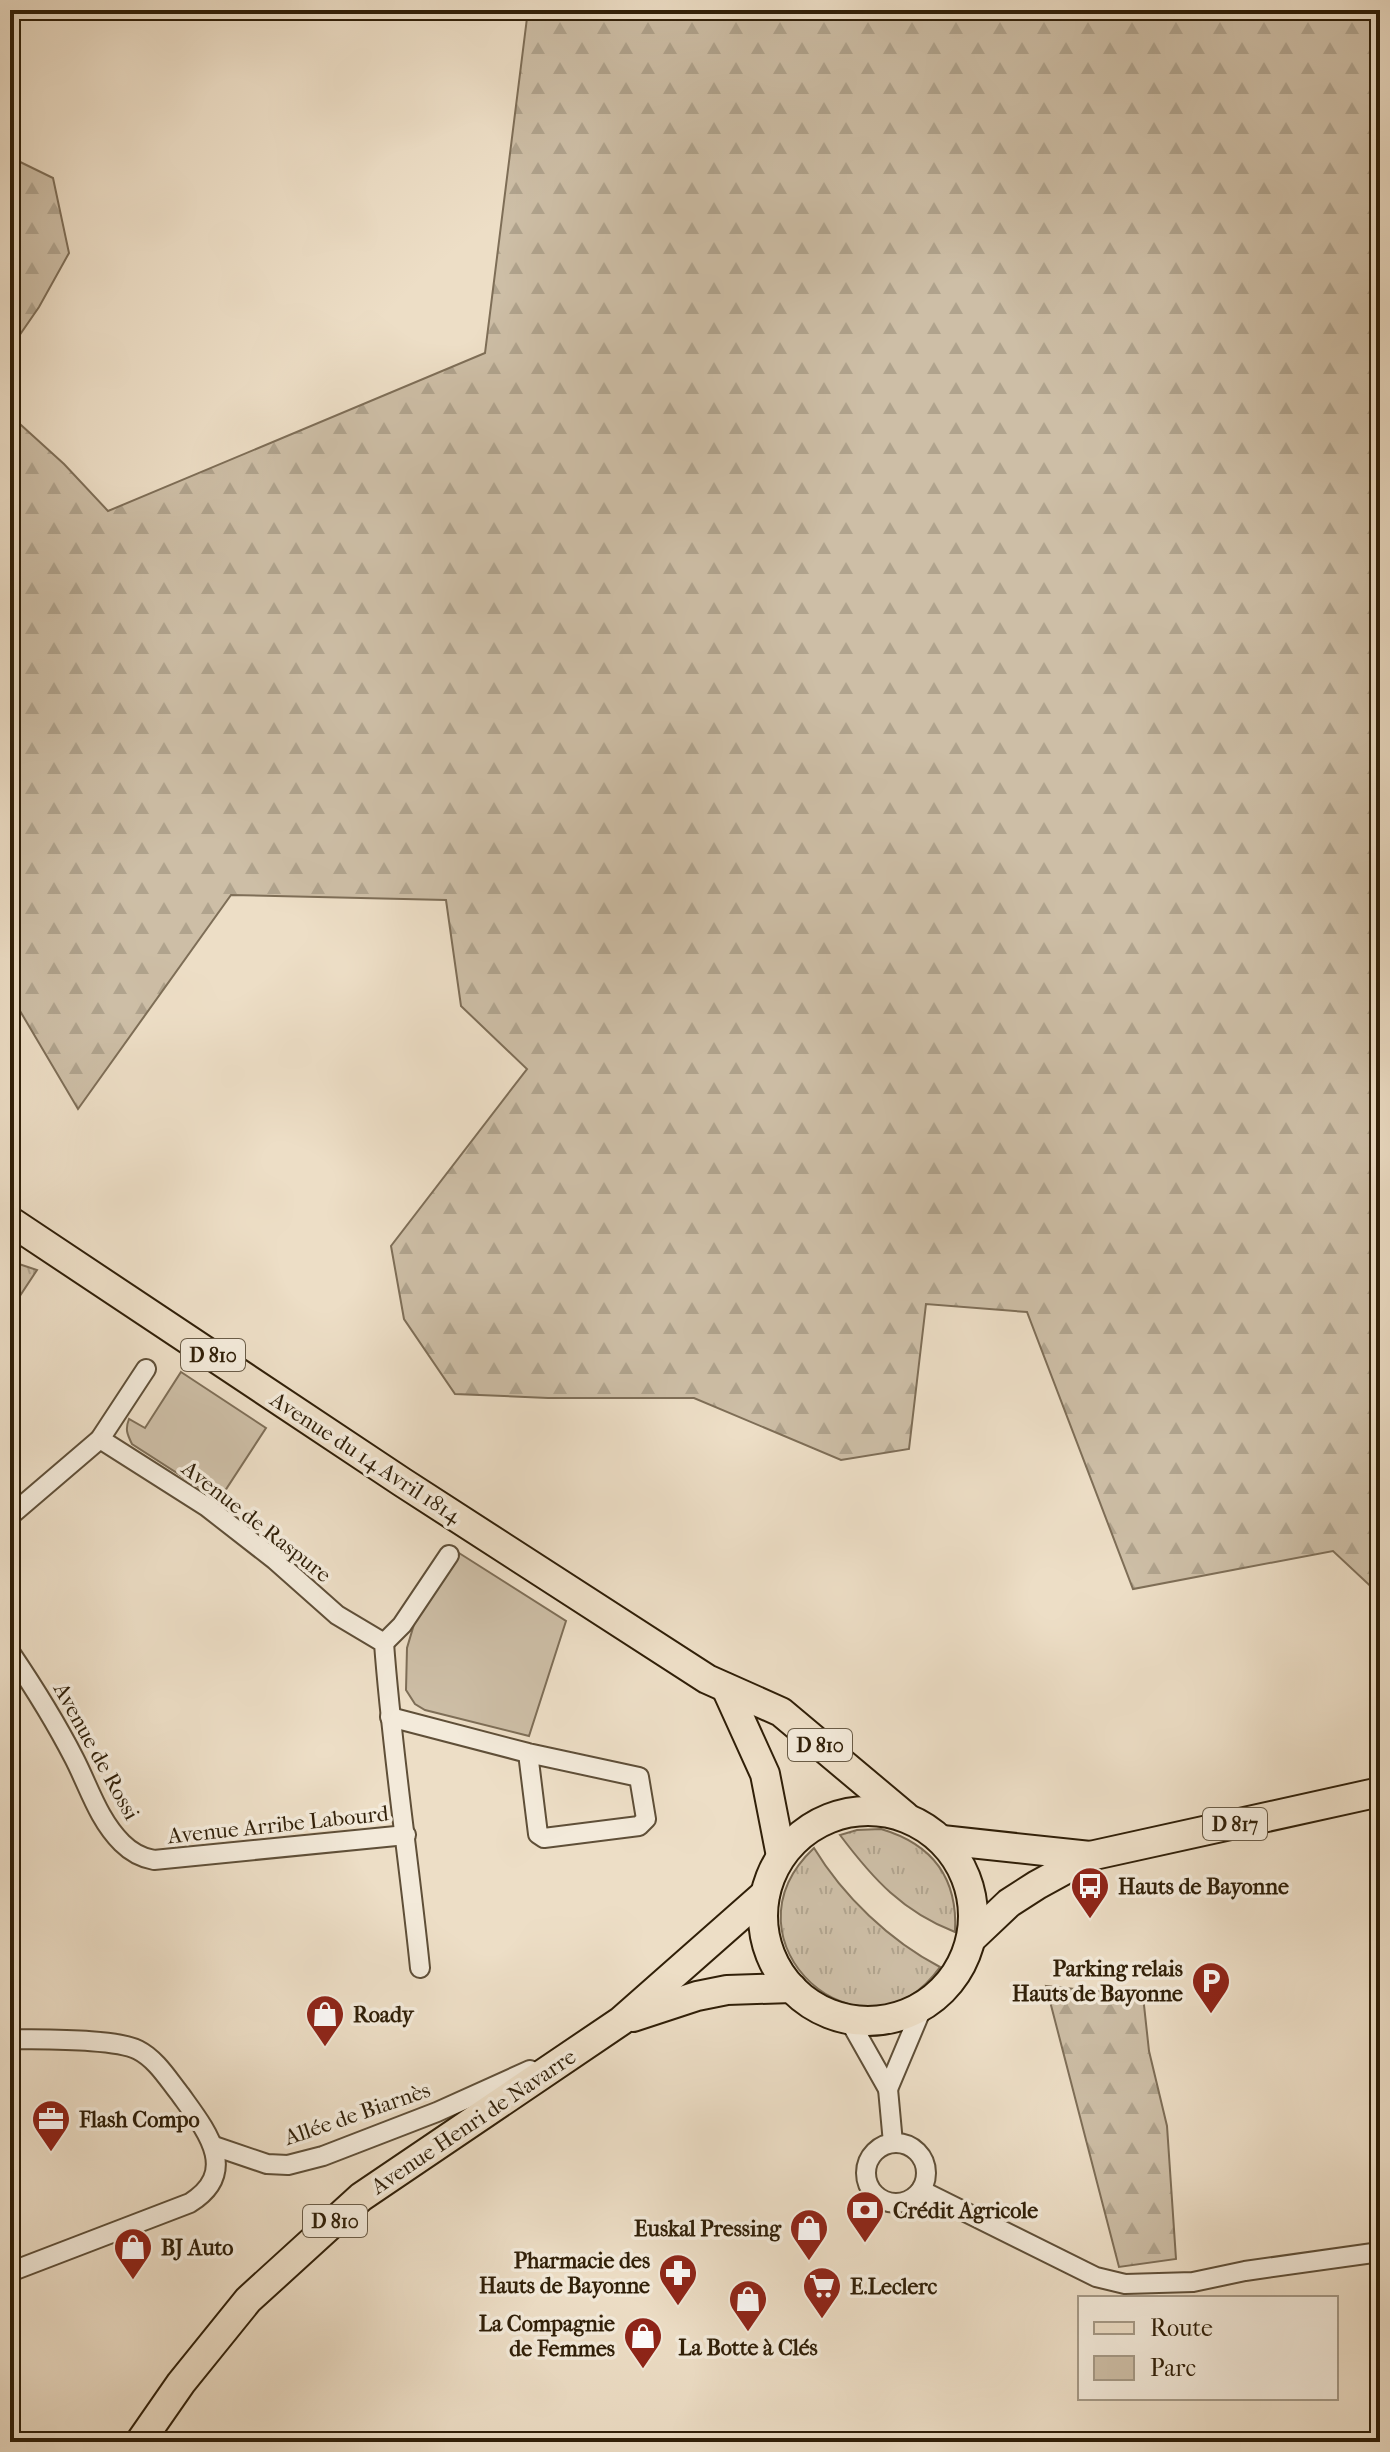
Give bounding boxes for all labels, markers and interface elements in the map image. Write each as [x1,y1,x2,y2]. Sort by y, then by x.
road number: D 810 [181,1339,245,1371]
street label: Avenue du 14 Avril 1814 [265,1386,466,1530]
street label: Avenue de Raspure [176,1455,336,1588]
street label: Avenue de Rossi [47,1677,145,1825]
road number: D 810 [788,1729,852,1761]
street label: Avenue Arribe Labourd [166,1800,391,1850]
road number: D 817 [1203,1808,1267,1840]
bus stop icon: Hauts de Bayonne [1069,1865,1111,1920]
place label: Hauts de Bayonne [1118,1874,1289,1900]
place label: Parking relais Hauts de Bayonne [1012,1956,1183,2007]
parking icon: Parking relais Hauts de Bayonne [1190,1960,1232,2015]
shop icon: Roady [304,1993,346,2048]
place label: Roady [353,2002,415,2028]
street label: Avenue Henri de Navarre [366,2044,581,2201]
street label: Allée de Biarnès [280,2077,434,2151]
office icon: Flash Compo [30,2098,72,2153]
place label: Flash Compo [78,2107,200,2133]
bank icon: Crédit Agricole [844,2189,886,2244]
place label: Crédit Agricole [893,2198,1038,2224]
road number: D 810 [303,2205,367,2237]
shop icon: Euskal Pressing [788,2207,830,2262]
place label: Euskal Pressing [634,2216,782,2242]
shop icon: BJ Auto [112,2226,154,2281]
place label: BJ Auto [161,2235,234,2261]
place label: Pharmacie des Hauts de Bayonne [479,2248,650,2299]
pharmacy icon: Pharmacie des Hauts de Bayonne [657,2252,699,2307]
supermarket icon: E.Leclerc [801,2265,843,2320]
place label: E.Leclerc [850,2274,938,2300]
shop icon: La Botte à Clés [727,2278,769,2333]
legend [1078,2296,1338,2400]
place label: La Compagnie de Femmes [479,2311,615,2362]
text: Route [1150,2314,1213,2342]
shop icon: La Compagnie de Femmes [622,2315,664,2370]
place label: La Botte à Clés [678,2335,818,2361]
text: Parc [1150,2354,1196,2382]

